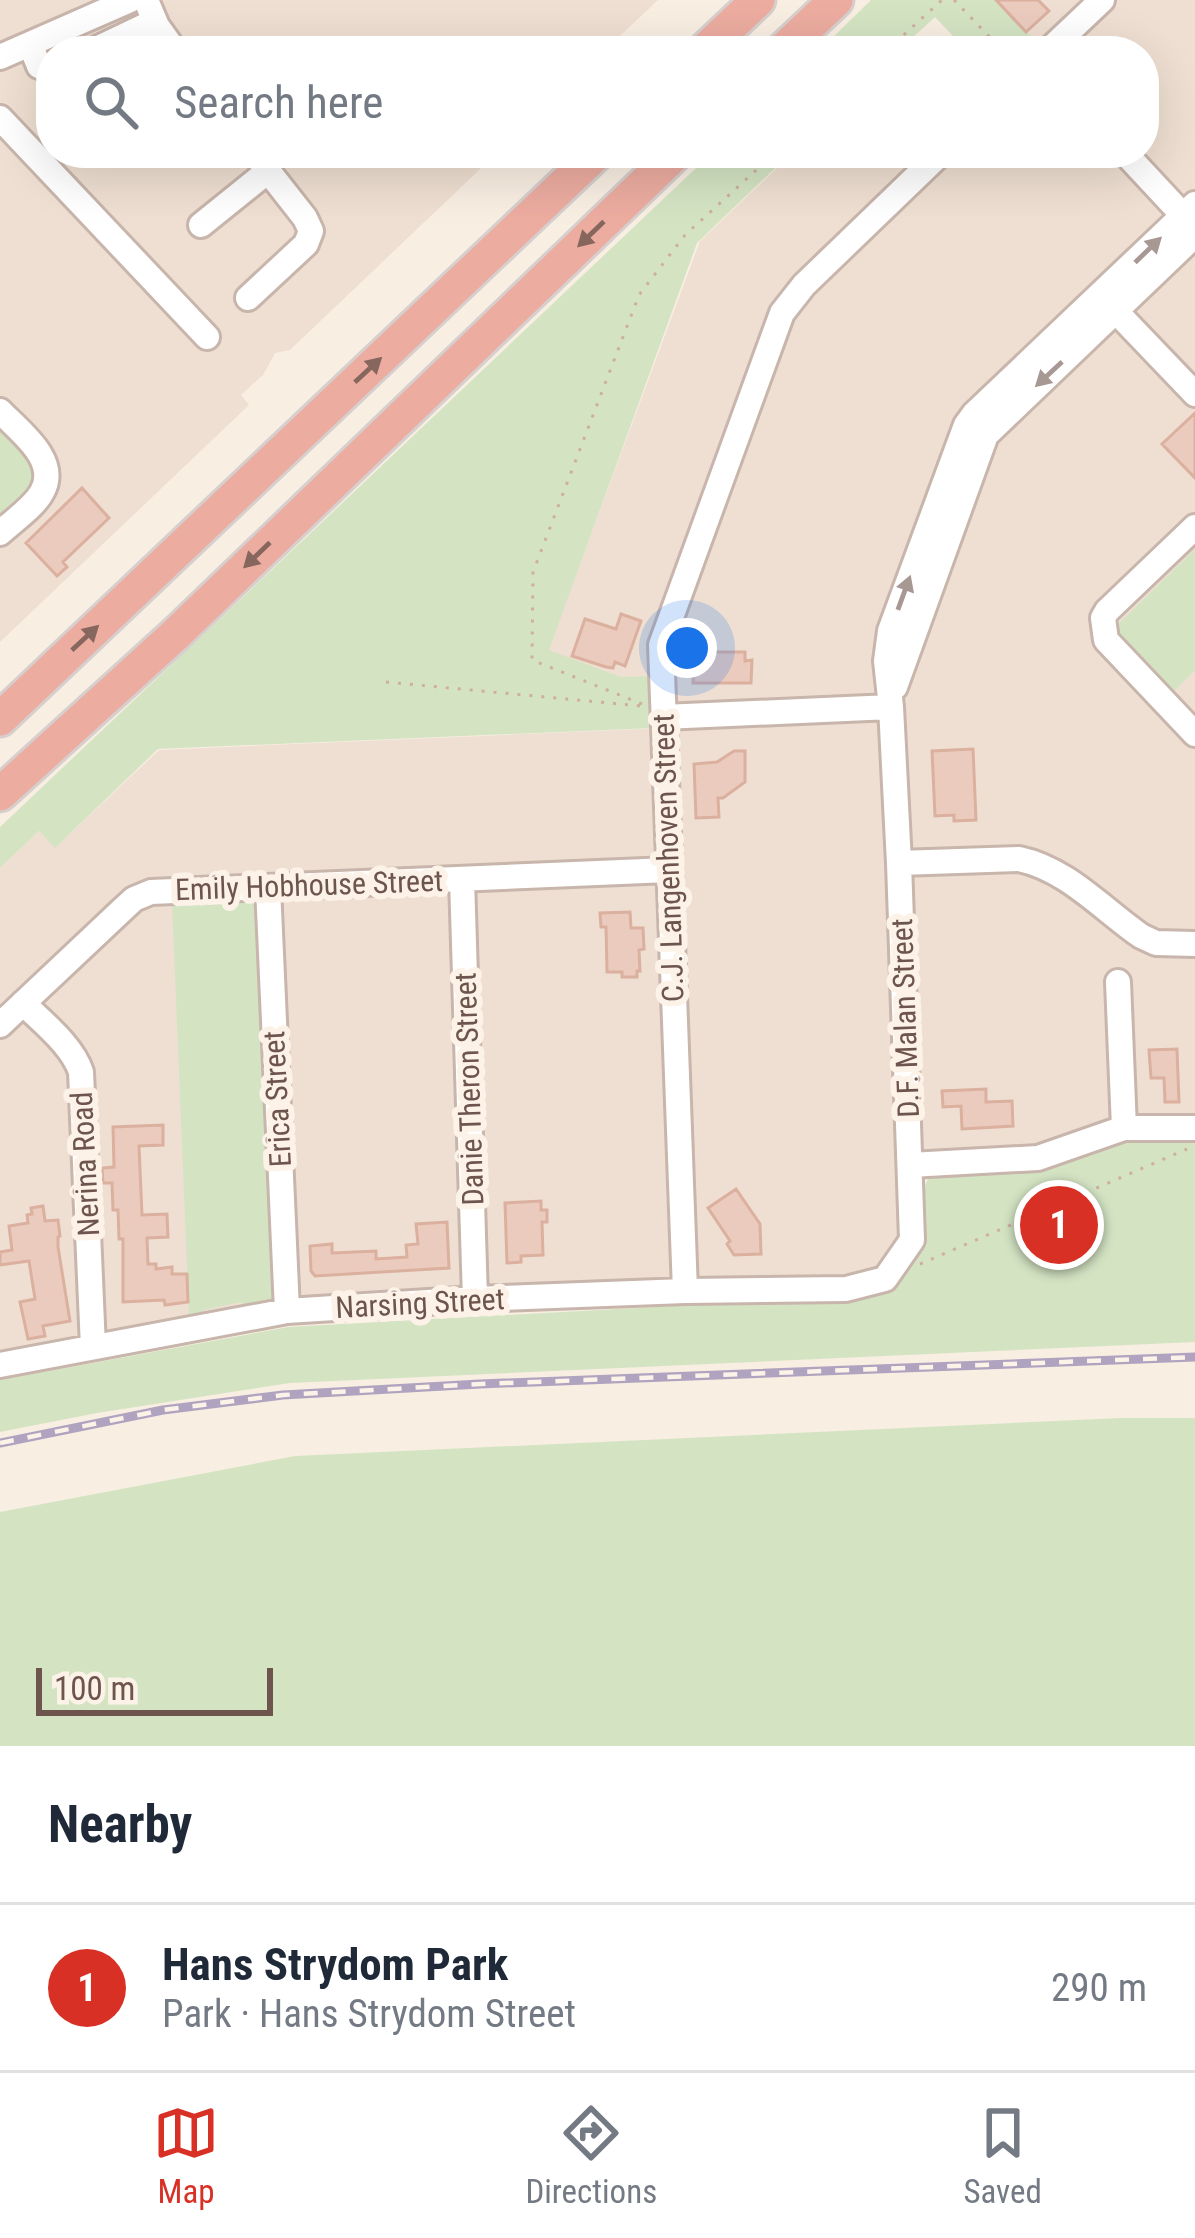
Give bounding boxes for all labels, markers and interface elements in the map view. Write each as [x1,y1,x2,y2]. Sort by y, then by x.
search box [36,36,1159,168]
icon: search [78,69,144,135]
text: Search here [174,76,383,129]
one-way arrow [577,219,606,247]
one-way arrow [1133,236,1162,264]
one-way arrow [353,357,382,384]
one-way arrow [1035,359,1064,387]
one-way arrow [243,540,272,568]
one-way arrow [896,575,914,611]
your location [657,618,717,678]
one-way arrow [70,625,99,653]
street label: C.J. Langenhoven Street [645,713,691,1003]
street label: Emily Hobhouse Street [174,863,444,907]
street label: D.F. Malan Street [884,918,926,1118]
street label: Danie Theron Street [447,972,491,1206]
street label: Erica Street [256,1030,298,1168]
street label: Nerina Road [64,1091,106,1237]
pin: 1 [1020,1180,1098,1270]
street label: Narsing Street [335,1281,505,1325]
scale bar [36,1662,273,1715]
text: 100 m [54,1669,135,1708]
text: Nearby [48,1795,192,1854]
text: Hans Strydom Park [162,1938,508,1991]
text: 1 [77,1965,97,2011]
text: 290 m [1051,1965,1147,2011]
text: Park · Hans Strydom Street [162,1991,576,2037]
tab: Map [153,2100,219,2211]
tab: Directions [525,2100,657,2211]
tab: Saved [963,2100,1042,2211]

